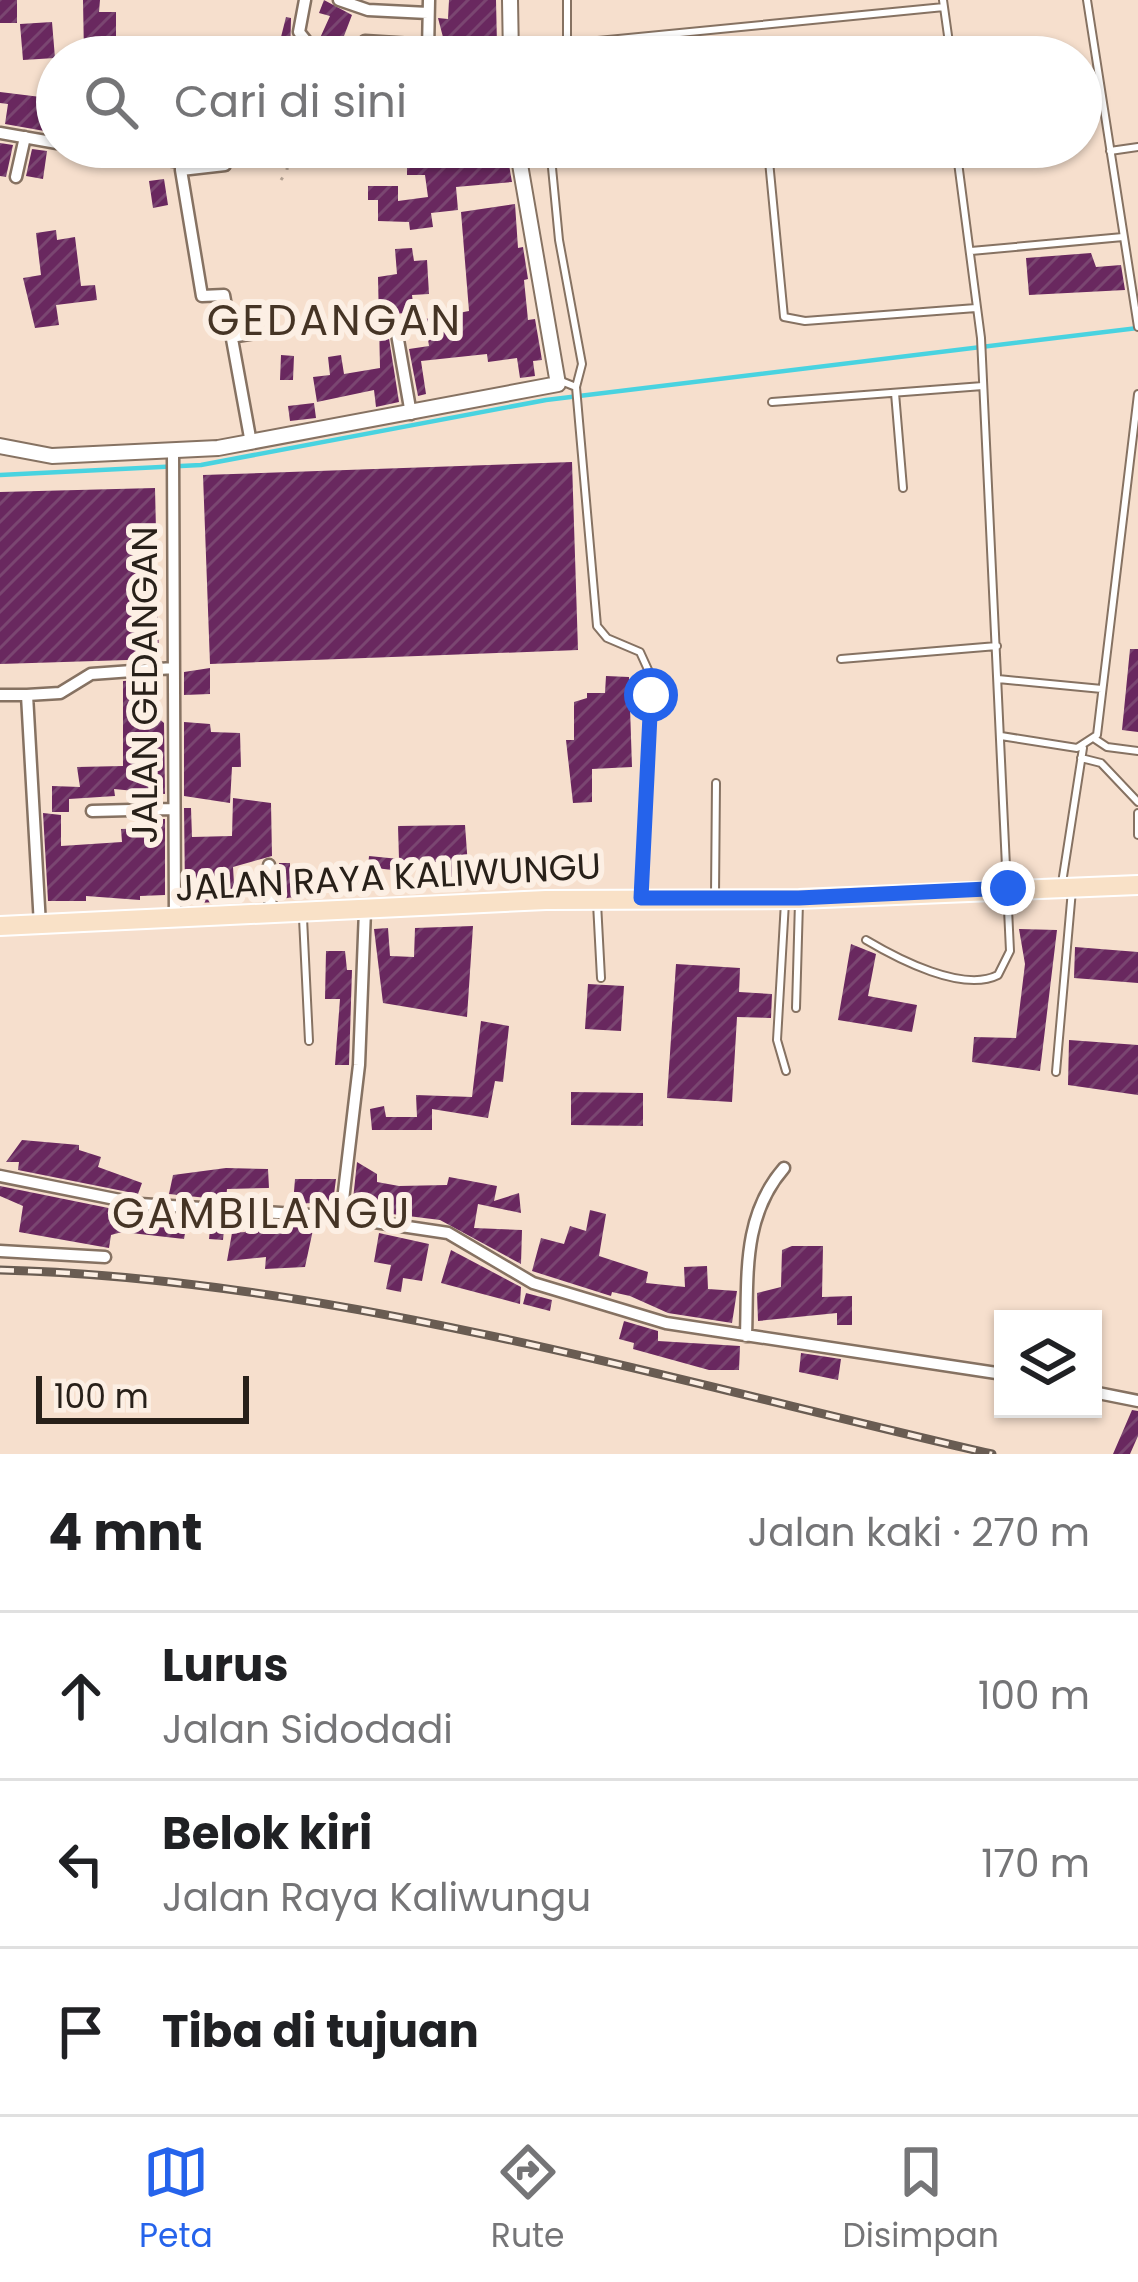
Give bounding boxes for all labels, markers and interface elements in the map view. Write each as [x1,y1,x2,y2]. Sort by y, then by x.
search box [36,36,1102,168]
icon: search [78,69,144,135]
text: Cari di sini [174,70,407,133]
district label: GEDANGAN [207,291,463,350]
street label: JALAN GEDANGAN [119,526,170,844]
route start [624,668,678,722]
street label: JALAN RAYA KALIWUNGU [174,840,602,914]
route end [981,861,1035,915]
district label: GAMBILANGU [112,1184,412,1243]
map controls [994,1310,1102,1418]
button: layers [994,1310,1102,1418]
scale bar [36,1370,249,1423]
text: 100 m [54,1373,149,1420]
text: 4 mnt [48,1496,202,1568]
text: Jalan kaki · 270 m [748,1505,1090,1560]
text: Lurus [162,1634,289,1697]
icon: ahead [48,1663,114,1729]
text: 100 m [978,1668,1090,1723]
text: Jalan Sidodadi [162,1702,453,1757]
text: Belok kiri [162,1802,372,1865]
icon: left [48,1831,114,1897]
text: 170 m [981,1836,1090,1891]
text: Jalan Raya Kaliwungu [162,1870,591,1925]
icon: arrive [48,1999,114,2065]
text: Tiba di tujuan [162,2000,479,2063]
tab: Peta [139,2139,213,2261]
tab: Rute [491,2139,565,2261]
tab: Disimpan [842,2139,999,2261]

